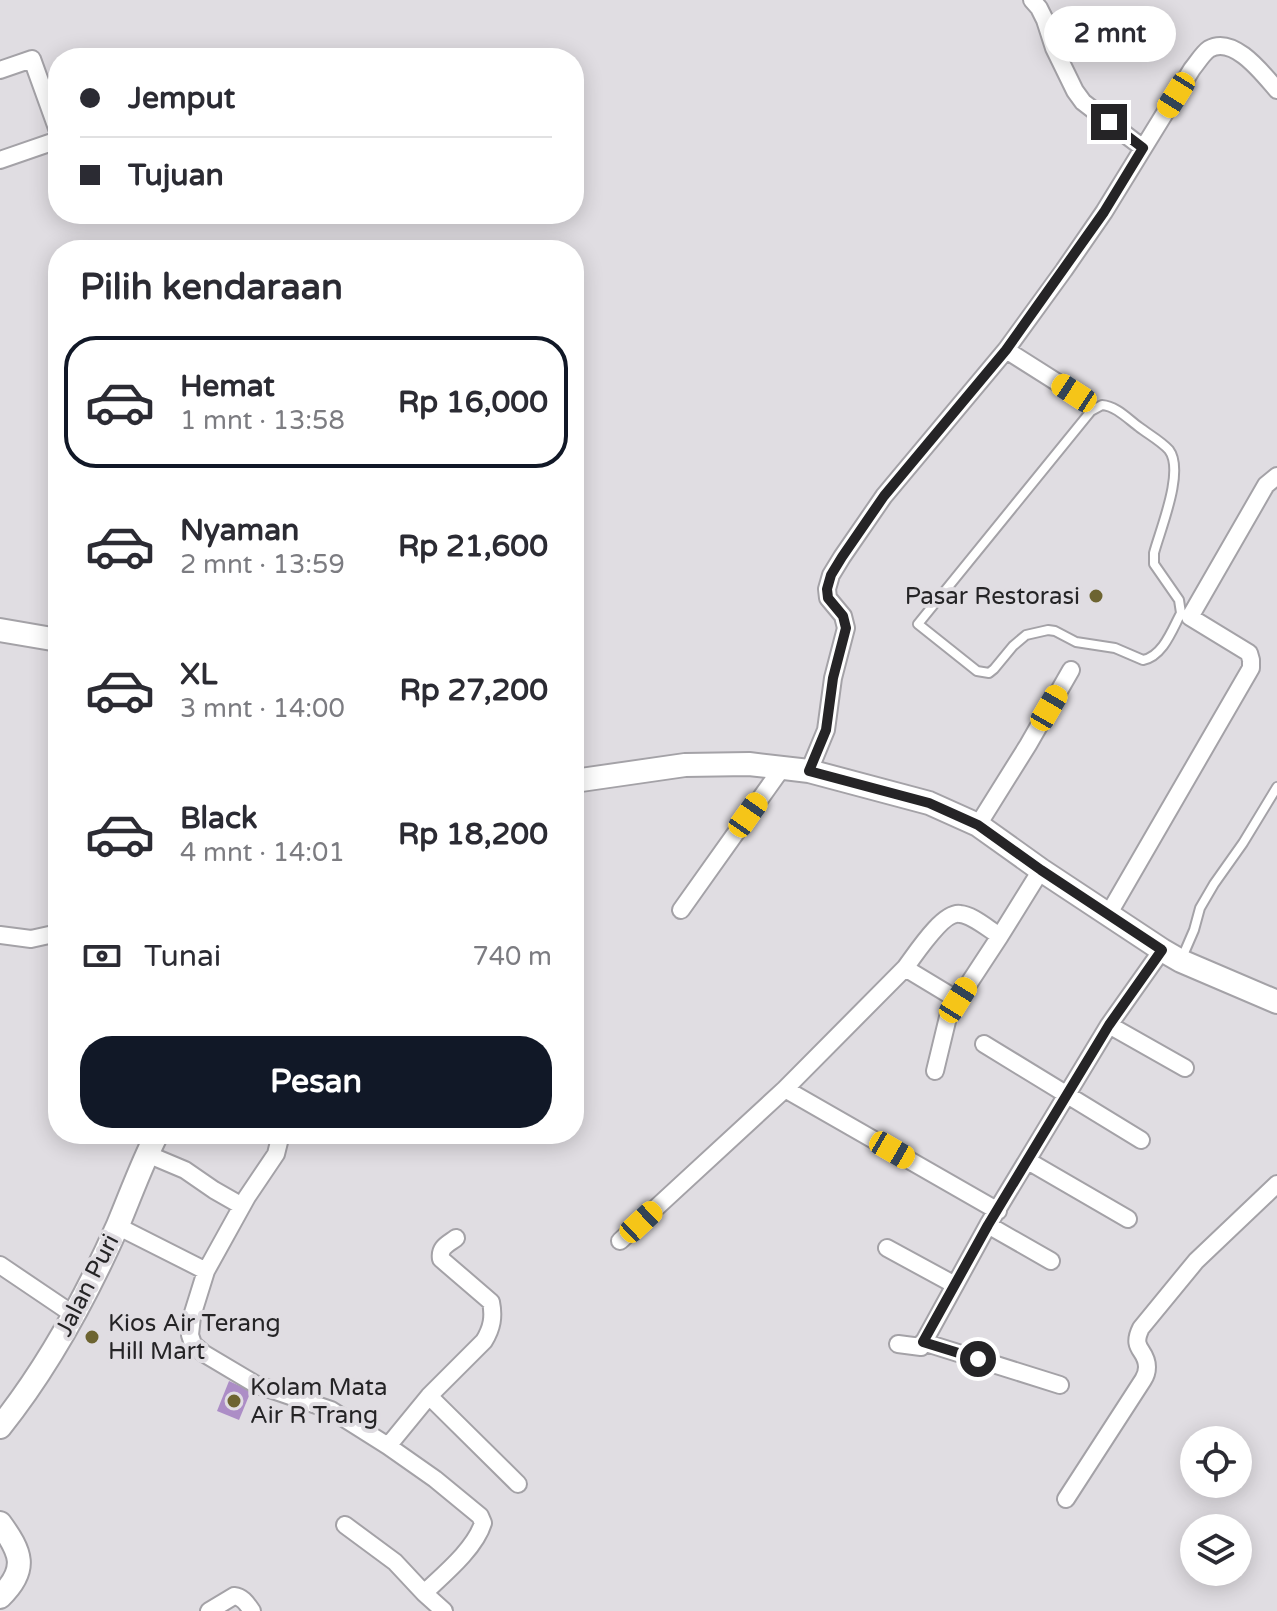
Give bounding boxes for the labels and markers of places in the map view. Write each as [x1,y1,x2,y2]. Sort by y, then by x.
place label: Pasar Restorasi [905,582,1080,611]
marker: Pasar Restorasi [1087,587,1105,605]
place label: Kios Air Terang Hill Mart [108,1309,281,1366]
marker: Kios Air Terang Hill Mart [83,1328,101,1346]
place label: Kolam Mata Air R Trang [250,1373,387,1430]
marker: Kolam Mata Air R Trang [225,1392,243,1410]

